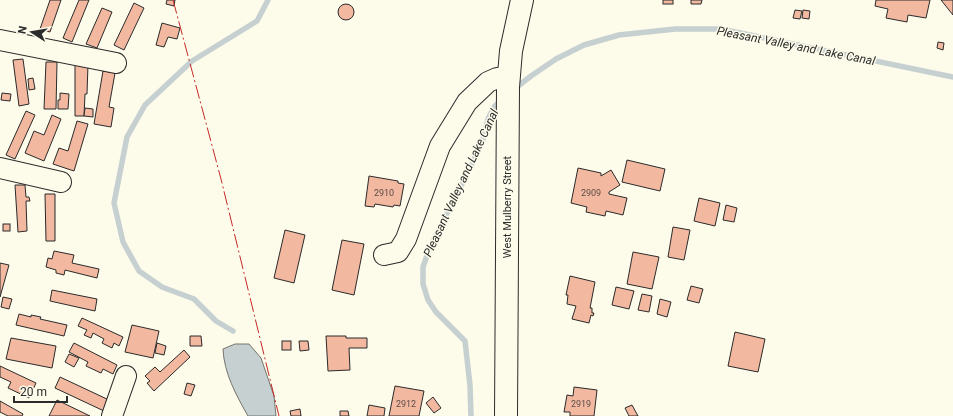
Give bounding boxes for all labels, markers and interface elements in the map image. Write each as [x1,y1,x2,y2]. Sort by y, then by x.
north arrow [12,12,52,52]
water label: Pleasant Valley and Lake Canal [716,24,877,68]
text: N [16,25,30,35]
water label: Pleasant Valley and Lake Canal [421,107,501,259]
street label: West Mulberry Street [501,155,514,258]
house number: 2910 [374,188,394,198]
house number: 2909 [581,188,601,198]
scale bar [14,378,67,404]
text: 20 m [20,385,47,399]
house number: 2912 [396,399,416,409]
house number: 2919 [571,399,591,409]

